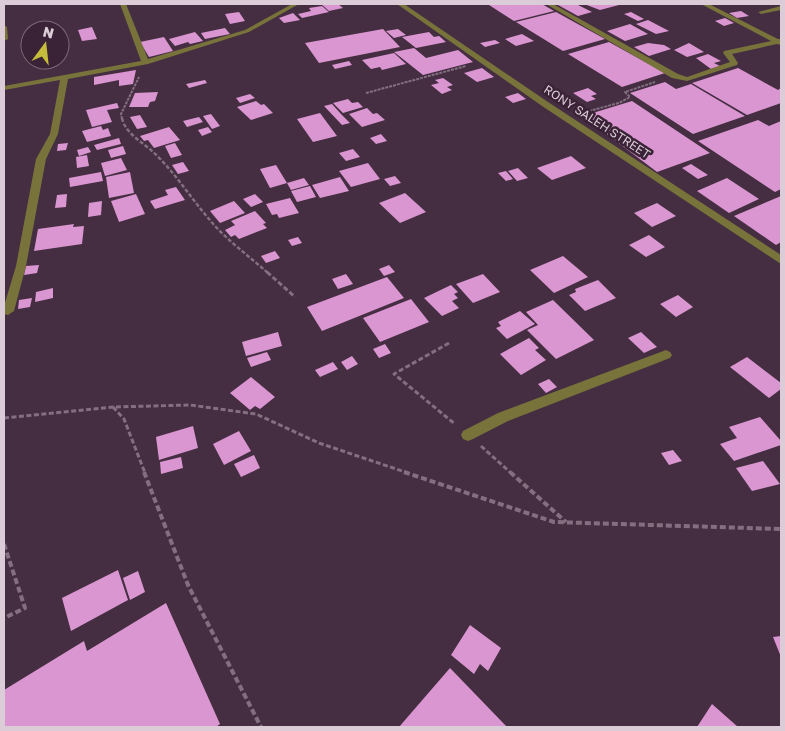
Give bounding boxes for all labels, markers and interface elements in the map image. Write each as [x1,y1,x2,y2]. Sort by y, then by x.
north arrow [20,20,70,70]
text: N [41,22,56,42]
street label: RONY SALEH STREET [541,81,654,162]

